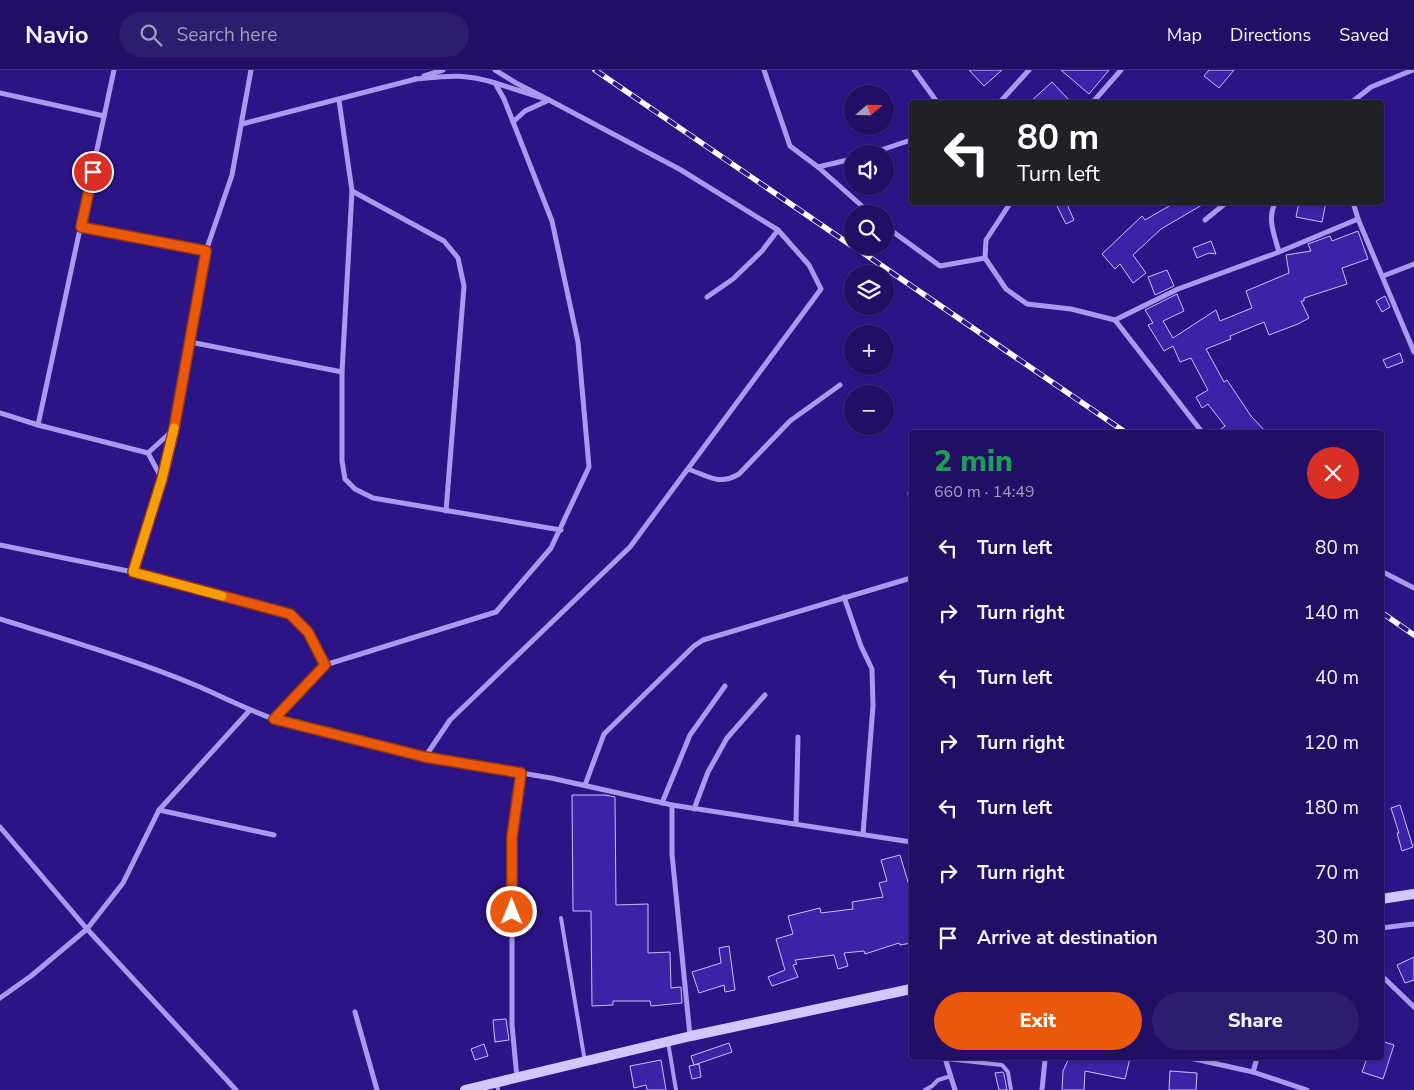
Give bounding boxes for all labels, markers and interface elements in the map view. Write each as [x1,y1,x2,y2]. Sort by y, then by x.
search box [119,12,469,57]
text: Navio [25,19,89,51]
icon: search [137,21,165,49]
text: Search here [177,22,277,48]
text: Map [1167,23,1202,47]
text: Directions [1230,23,1311,47]
text: Saved [1339,23,1389,47]
north arrow [844,85,894,135]
map controls [844,85,894,435]
text: 80 m [1017,114,1099,161]
icon: left [934,120,999,185]
button: sound [844,145,894,195]
pin [72,151,114,193]
icon: arrive [79,158,107,186]
text: Turn left [1017,159,1100,189]
button: search [844,205,894,255]
button: layers [844,265,894,315]
button: + [844,325,894,375]
button: − [844,385,894,435]
text: 2 min [934,441,1013,482]
button: close [1307,447,1359,499]
text: 660 m · 14:49 [934,481,1035,503]
icon: left [934,534,962,562]
text: Turn left [977,535,1052,561]
text: 80 m [1315,535,1359,561]
icon: right [934,599,962,627]
text: Turn right [977,600,1064,626]
text: 140 m [1304,600,1359,626]
icon: left [934,664,962,692]
text: Turn left [977,665,1052,691]
text: 40 m [1315,665,1359,691]
icon: right [934,729,962,757]
text: Turn right [977,730,1064,756]
text: 120 m [1304,730,1359,756]
icon: left [934,794,962,822]
text: Turn left [977,795,1052,821]
text: 180 m [1304,795,1359,821]
icon: right [934,859,962,887]
text: Turn right [977,860,1064,886]
text: 70 m [1315,860,1359,886]
position arrow [485,885,537,937]
icon: arrive [934,924,962,952]
text: Arrive at destination [977,925,1158,951]
text: 30 m [1315,925,1359,951]
button: Exit [934,992,1142,1050]
button: Share [1152,992,1359,1050]

